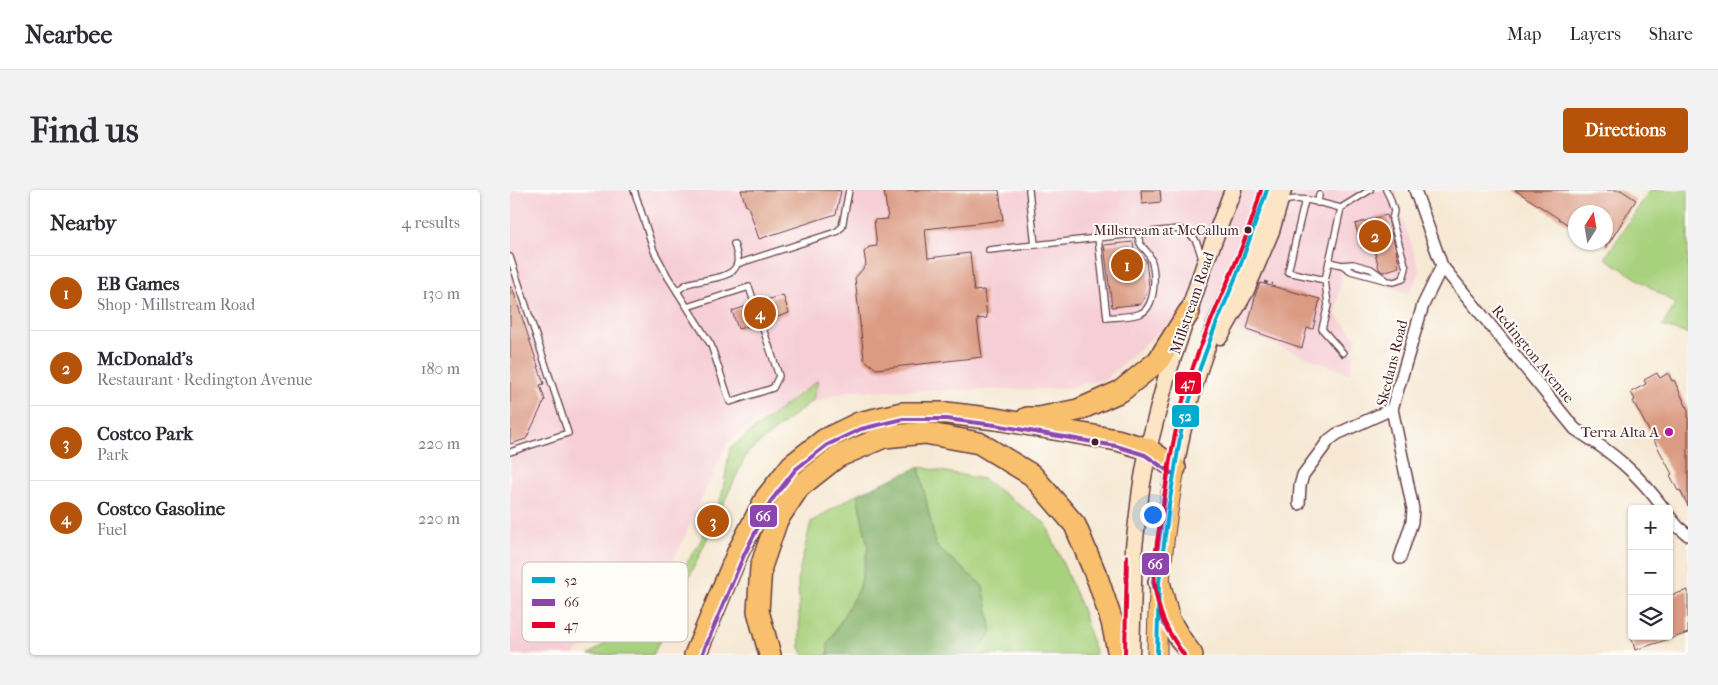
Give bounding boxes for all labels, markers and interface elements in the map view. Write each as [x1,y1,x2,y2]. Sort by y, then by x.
text: Nearbee [25,21,112,49]
text: Map [1507,24,1541,45]
text: Layers [1569,24,1621,45]
text: Share [1649,24,1693,45]
button: Directions [1563,108,1688,153]
text: Find us [30,110,139,151]
north arrow [1568,205,1613,250]
text: Nearby [50,211,116,235]
text: 4 results [402,213,460,232]
pin: 2 [1359,217,1391,255]
place label: Millstream at McCallum [1094,222,1239,239]
marker: Millstream at McCallum [1243,225,1253,235]
pin: 1 [1111,246,1143,284]
street label: Millstream Road [1166,249,1218,357]
text: EB Games [97,273,179,295]
text: 1 [63,284,69,303]
text: 130 m [422,284,460,303]
pin: 4 [744,294,776,332]
text: Shop · Millstream Road [97,295,255,314]
street label: Redington Avenue [1488,301,1578,407]
street label: Skedans Road [1373,317,1412,408]
text: McDonald's [97,348,193,370]
text: 2 [62,359,70,378]
text: 180 m [421,359,460,378]
text: Restaurant · Redington Avenue [97,370,312,389]
line badge: 47 [1174,371,1202,395]
text: 47 [1180,375,1196,392]
line badge: 52 [1171,404,1200,428]
text: 52 [1178,408,1192,425]
text: Costco Park [97,423,193,445]
place label: Terra Alta A [1581,423,1659,441]
marker: Terra Alta A [1663,426,1675,438]
text: 3 [63,434,69,453]
text: 220 m [418,434,460,453]
unlabelled marker [1090,437,1100,447]
text: Park [97,445,129,464]
text: Costco Gasoline [97,498,225,520]
pin: 3 [697,502,729,540]
your location [1140,502,1166,528]
line badge: 66 [749,504,778,528]
map controls [1628,505,1673,640]
button: + [1628,505,1673,550]
text: 66 [755,508,771,525]
text: 4 [61,509,71,528]
text: 220 m [418,509,460,528]
text: Fuel [97,520,127,539]
button: − [1628,550,1673,595]
line badge: 66 [1141,552,1170,576]
text: 66 [1147,556,1163,573]
legend [522,562,688,642]
text: 52 [564,572,577,589]
text: 66 [564,594,580,611]
button: layers [1628,595,1673,640]
text: 47 [564,617,579,634]

